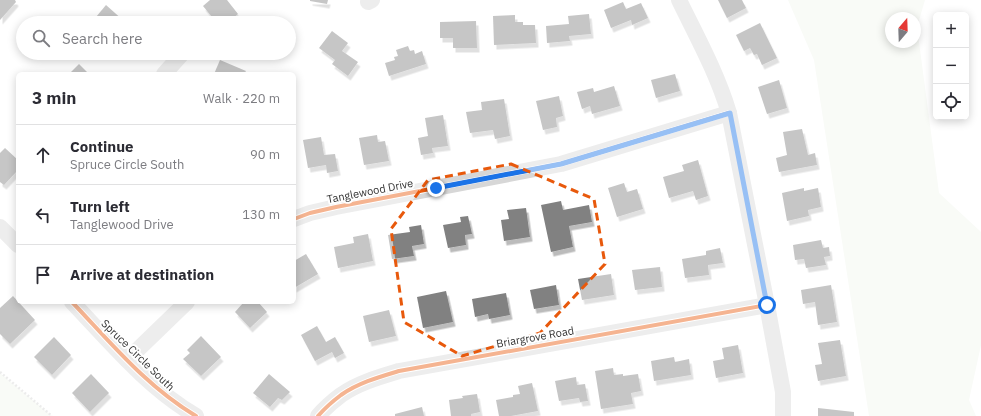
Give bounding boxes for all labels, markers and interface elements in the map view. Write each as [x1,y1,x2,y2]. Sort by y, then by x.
north arrow [885,12,921,48]
map controls [933,12,969,120]
button: + [933,12,969,48]
search box [16,16,296,60]
icon: search [30,27,52,49]
text: Search here [62,29,142,48]
button: − [933,48,969,84]
button: locate [933,84,969,120]
text: 3 min [32,87,76,109]
text: Walk · 220 m [203,90,280,107]
text: Continue [70,137,134,156]
icon: ahead [32,144,54,166]
text: 90 m [250,146,280,163]
text: Spruce Circle South [70,156,184,173]
street label: Tanglewood Drive [326,176,414,206]
route end [427,179,445,197]
text: Turn left [70,197,130,216]
icon: left [32,204,54,226]
text: 130 m [242,206,280,223]
text: Tanglewood Drive [70,216,174,233]
icon: arrive [32,264,54,286]
text: Arrive at destination [70,265,214,284]
route start [758,296,776,314]
street label: Spruce Circle South [98,316,178,394]
street label: Briargrove Road [495,323,575,351]

